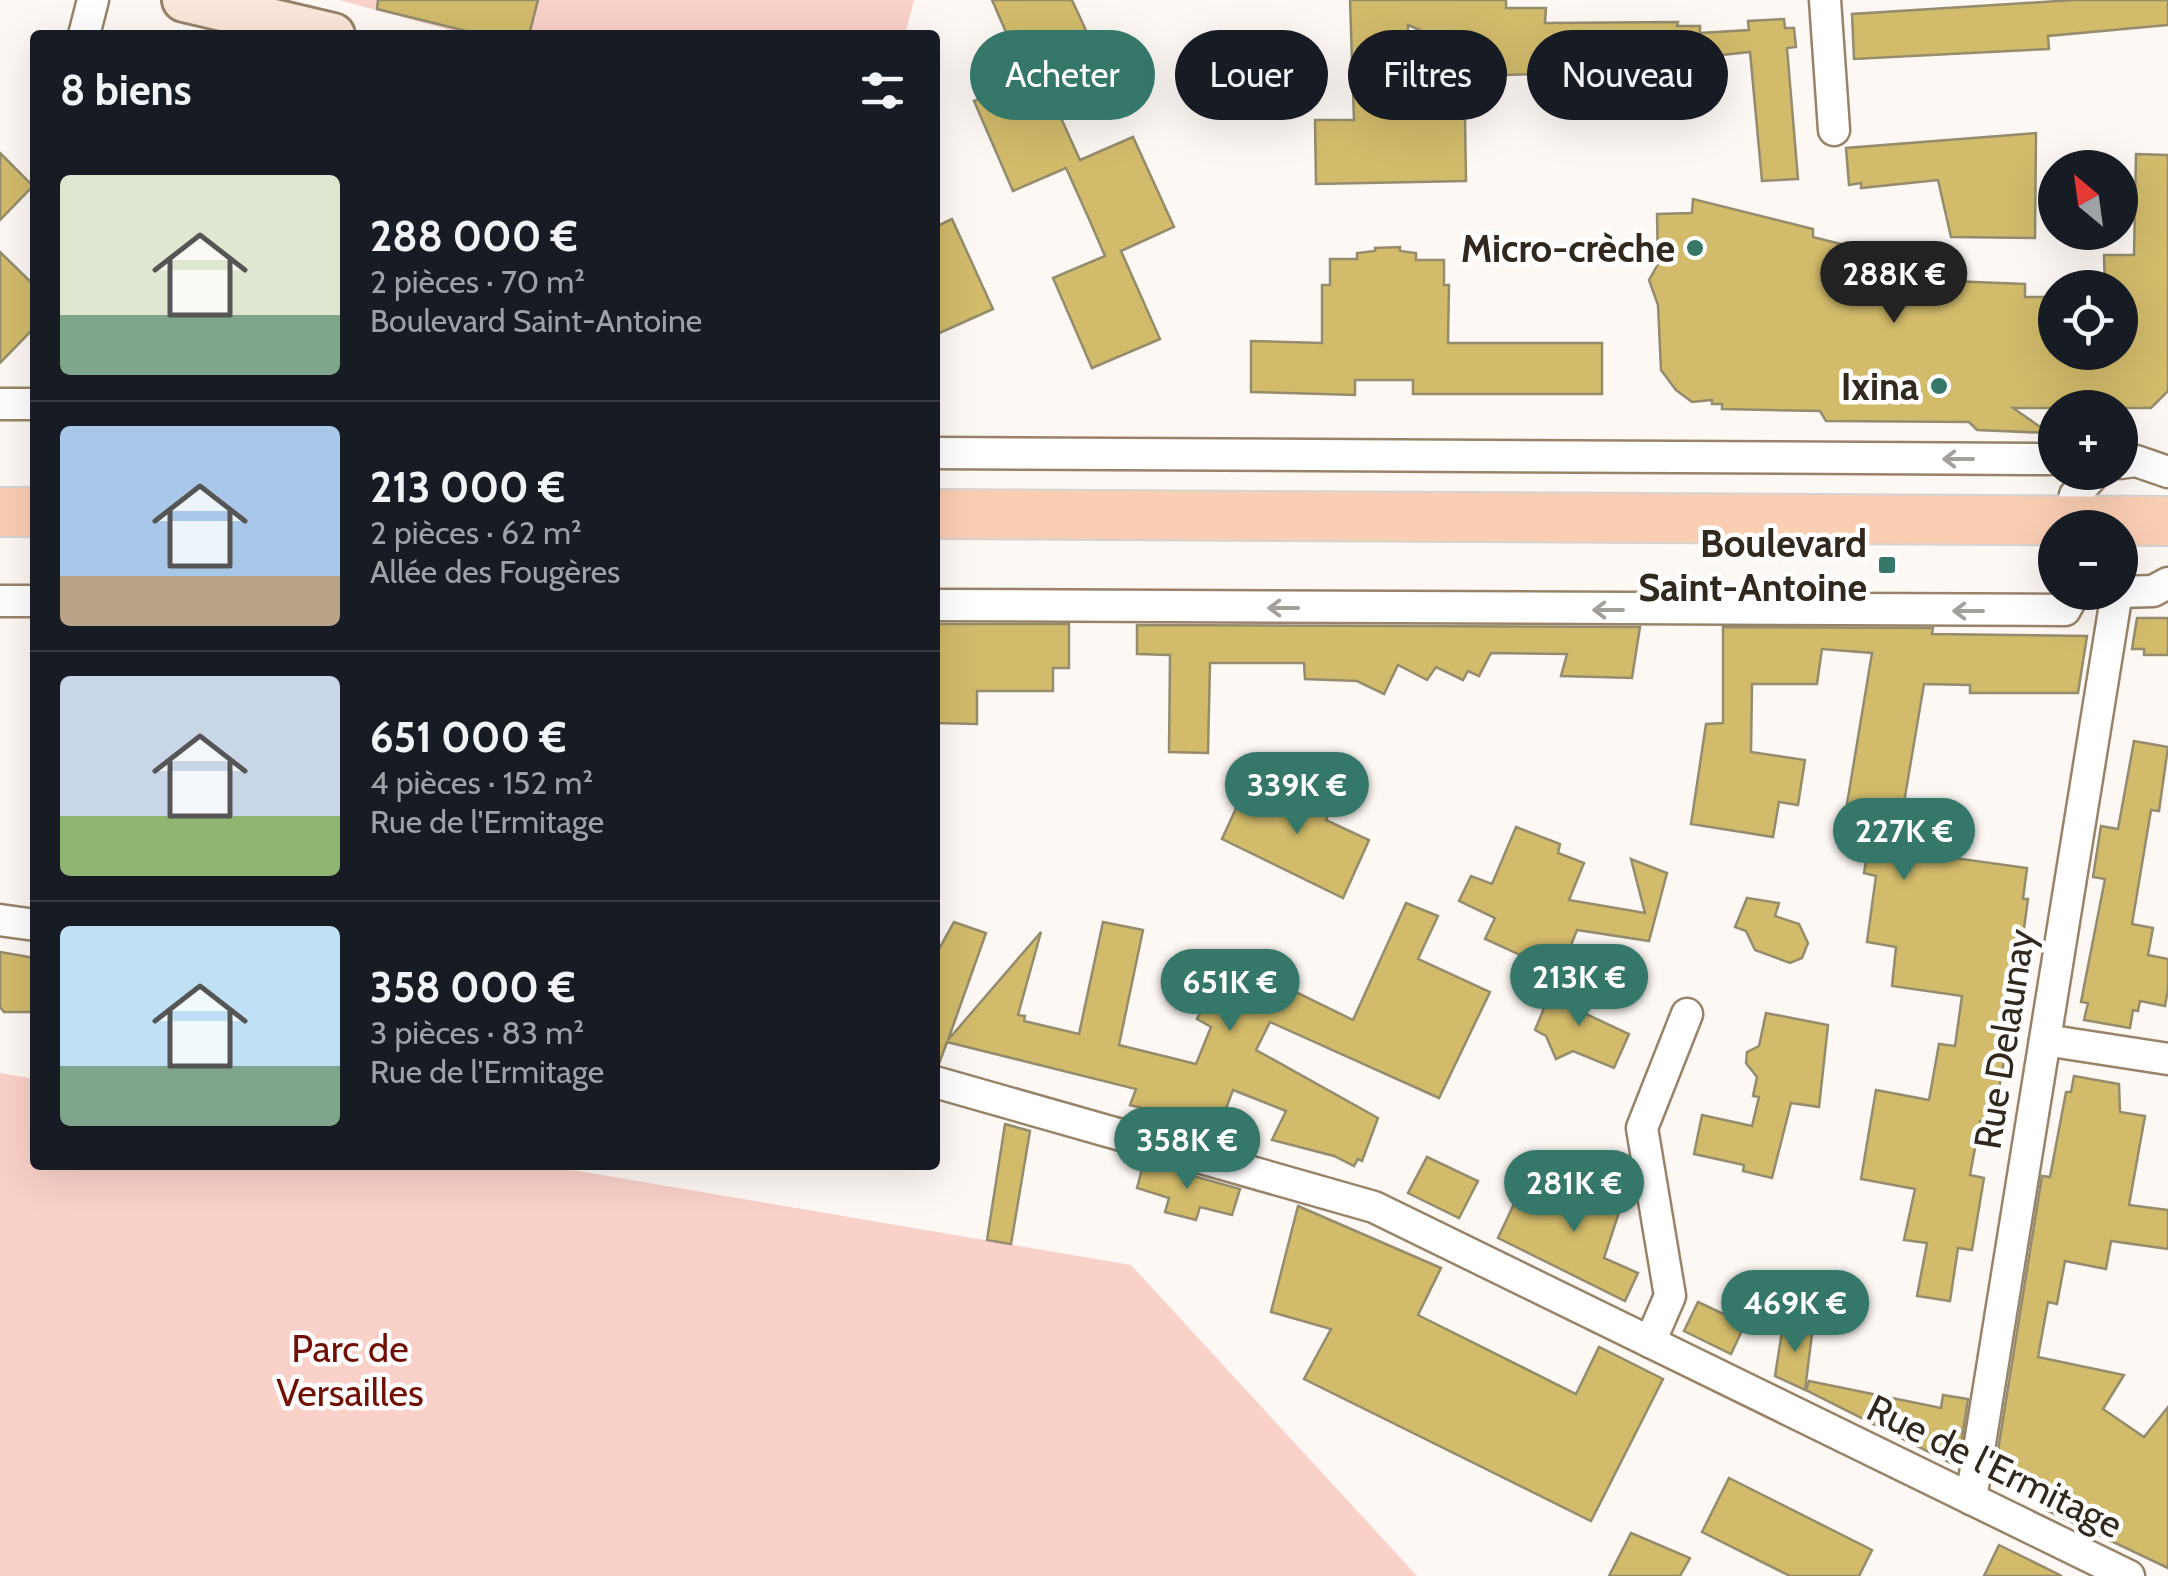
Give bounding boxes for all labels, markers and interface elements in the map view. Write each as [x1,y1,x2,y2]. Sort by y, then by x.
chip: Acheter [970,30,1155,120]
chip: Louer [1175,30,1328,120]
chip: Filtres [1348,30,1507,120]
chip: Nouveau [1527,30,1728,120]
icon: filters [855,63,910,118]
text: 8 biens [60,64,191,116]
north arrow [2038,150,2138,250]
map controls [2038,150,2138,610]
text: 288 000 € [370,210,578,262]
icon: home [140,215,260,335]
place label: Micro-crèche [1461,225,1675,272]
marker: Micro-crèche [1684,237,1706,259]
pin: 288K € [1813,241,1975,326]
text: 288K € [1842,254,1946,293]
text: 2 pièces · 70 m² [370,262,585,301]
button: locate [2038,270,2138,370]
text: Boulevard Saint-Antoine [370,301,702,340]
place label: Ixina [1841,363,1919,410]
marker: Ixina [1928,375,1950,397]
button: + [2038,390,2138,490]
one-way arrow [1942,450,1974,468]
text: 213 000 € [370,461,565,513]
icon: home [140,466,260,586]
button: − [2038,510,2138,610]
text: 2 pièces · 62 m² [370,513,582,552]
place label: Boulevard Saint-Antoine [1638,520,1867,611]
text: Allée des Fougères [370,552,620,591]
marker: Boulevard Saint-Antoine [1876,554,1898,576]
one-way arrow [1267,598,1299,617]
one-way arrow [1592,600,1624,620]
one-way arrow [1952,602,1984,620]
text: 651 000 € [370,711,566,763]
icon: home [140,716,260,836]
pin: 339K € [1216,752,1378,837]
text: 4 pièces · 152 m² [370,763,593,802]
text: 339K € [1247,765,1347,804]
pin: 227K € [1823,798,1985,883]
text: Rue de l'Ermitage [370,802,604,841]
text: 227K € [1855,811,1953,850]
street label: Rue Delaunay [1963,926,2045,1152]
pin: 213K € [1498,944,1660,1029]
pin: 651K € [1149,949,1311,1034]
text: 213K € [1532,957,1626,996]
text: 358 000 € [370,961,575,1013]
text: 651K € [1183,962,1277,1001]
icon: home [140,966,260,1086]
text: 3 pièces · 83 m² [370,1013,584,1052]
text: Rue de l'Ermitage [370,1052,604,1091]
pin: 358K € [1106,1107,1268,1192]
text: 358K € [1136,1120,1238,1159]
pin: 281K € [1493,1150,1655,1235]
text: 281K € [1526,1163,1622,1202]
pin: 469K € [1714,1270,1876,1355]
text: 469K € [1743,1283,1847,1322]
park label: Parc de Versailles [276,1325,424,1416]
street label: Rue de l'Ermitage [1860,1384,2130,1548]

